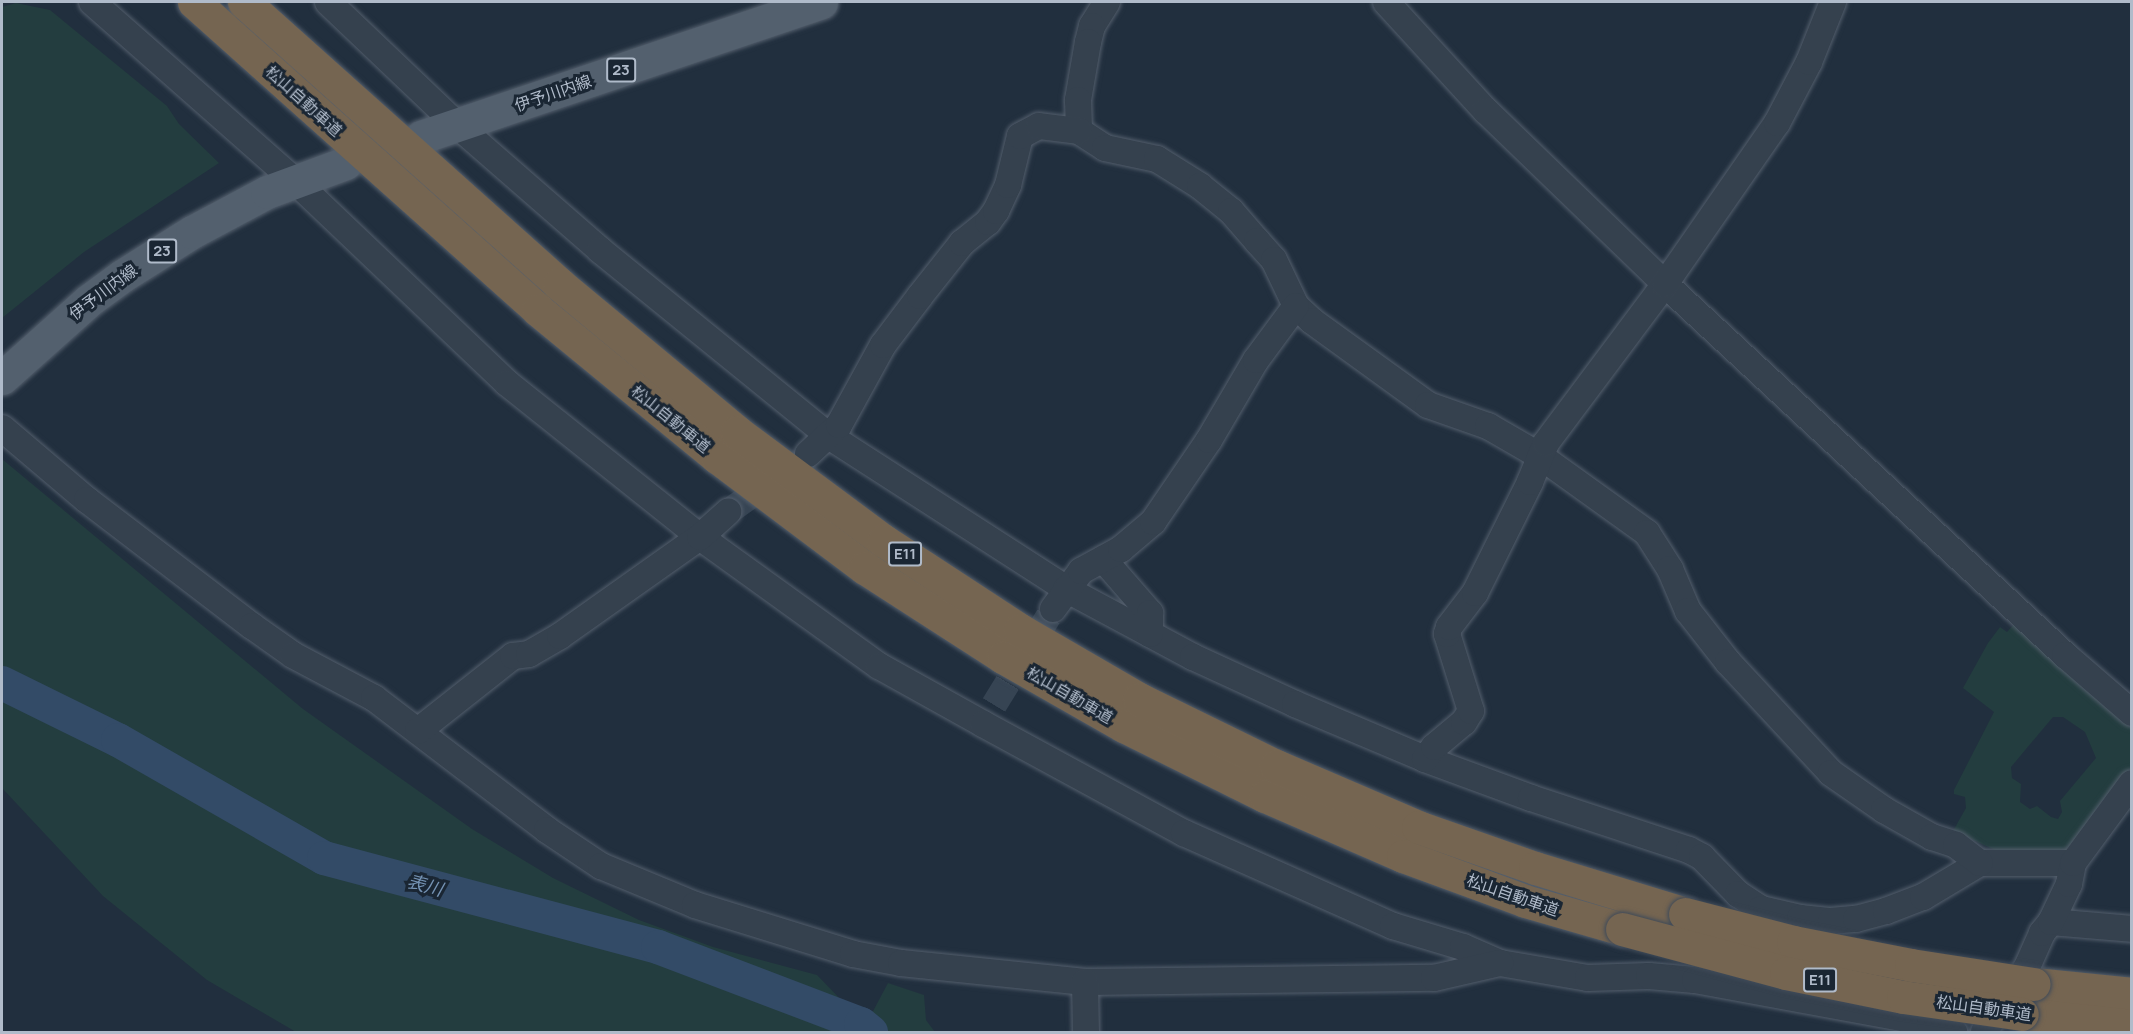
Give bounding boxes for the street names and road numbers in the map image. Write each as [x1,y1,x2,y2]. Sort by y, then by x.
road number: 23 [606,58,636,82]
street label: 松山自動車道 [262,62,346,140]
street label: 伊予川内線 [512,71,594,115]
road number: 23 [147,239,177,263]
street label: 伊予川内線 [65,260,141,324]
street label: 松山自動車道 [628,381,714,457]
road number: E11 [887,542,923,566]
street label: 松山自動車道 [1024,663,1116,727]
street label: 松山自動車道 [1464,870,1562,920]
road number: E11 [1802,968,1838,992]
street label: 松山自動車道 [1935,992,2033,1024]

